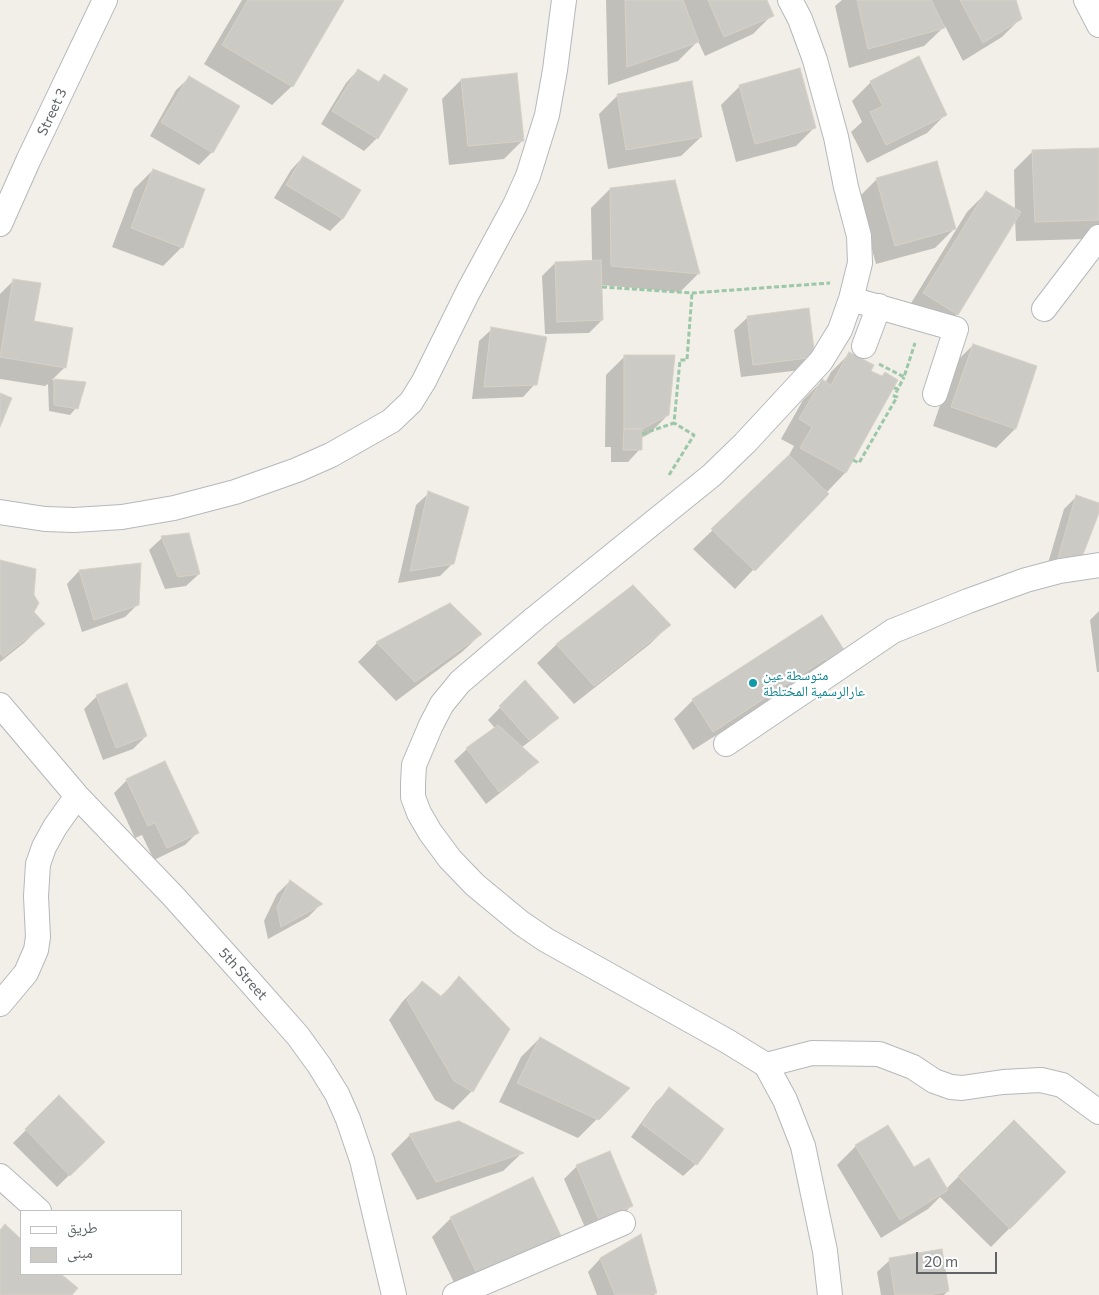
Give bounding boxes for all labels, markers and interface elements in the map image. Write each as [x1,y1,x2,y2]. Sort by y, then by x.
street label: Street 3 [34,86,70,138]
place label: متوسطة عين عارالرسمية المختلطة [763,667,865,700]
marker: متوسطة عين عارالرسمية المختلطة [747,677,759,689]
street label: 5th Street [215,945,271,1003]
legend [20,1210,182,1275]
text: طريق [67,1218,98,1236]
scale bar [919,1242,1000,1274]
text: مبنى [67,1243,93,1261]
text: 20 m [924,1252,958,1270]

